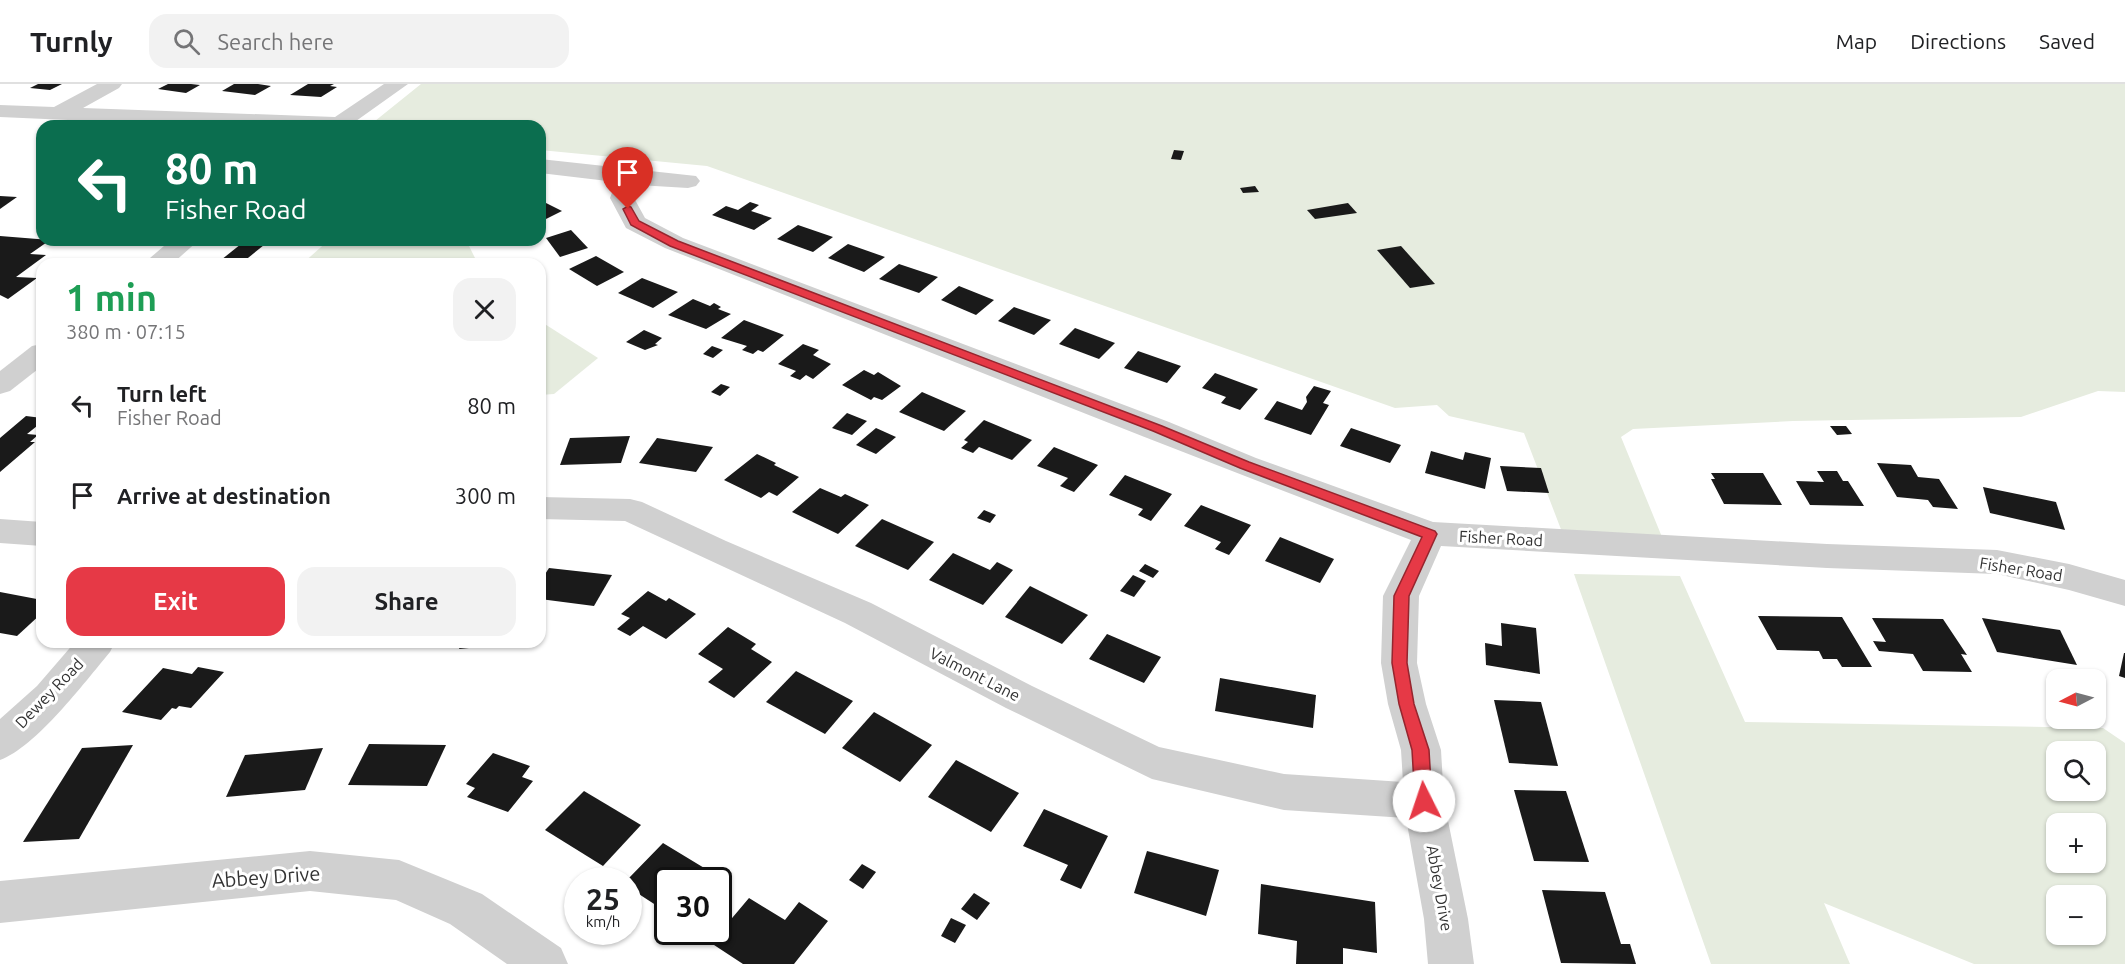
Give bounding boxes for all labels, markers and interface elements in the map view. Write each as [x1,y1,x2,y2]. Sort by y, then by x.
search box [149,14,569,68]
icon: search [170,25,203,58]
text: Turnly [30,26,113,57]
text: Search here [218,29,334,54]
text: Map [1836,29,1877,53]
text: Directions [1910,29,2006,53]
text: Saved [2039,29,2095,53]
icon: left [66,144,144,222]
text: 80 m [165,145,259,192]
pin [602,147,653,209]
icon: arrive [611,156,644,189]
text: Fisher Road [165,194,306,224]
text: 1 min [66,277,157,318]
button: close [453,278,516,341]
text: 380 m · 07:15 [66,320,186,343]
text: Turn left [117,381,207,406]
icon: left [66,389,99,422]
text: 80 m [467,393,516,418]
text: Fisher Road [117,406,222,429]
icon: arrive [66,479,99,512]
text: Arrive at destination [117,483,331,508]
text: 300 m [455,483,516,508]
street label: Fisher Road [1459,527,1543,549]
street label: Fisher Road [1978,554,2064,584]
button: Exit [66,567,285,636]
button: Share [297,567,516,636]
street label: Valmont Lane [927,644,1023,704]
street label: Dewey Road [11,655,87,731]
north arrow [2046,669,2106,729]
map controls [2046,669,2106,945]
button: search [2046,741,2106,801]
position arrow [1392,769,1456,833]
button: + [2046,813,2106,873]
street label: Abbey Drive [1424,844,1456,932]
street label: Abbey Drive [211,861,321,892]
speed limit sign: 30 [654,867,732,945]
text: 25 [586,882,620,916]
button: − [2046,885,2106,945]
text: km/h [586,913,620,930]

